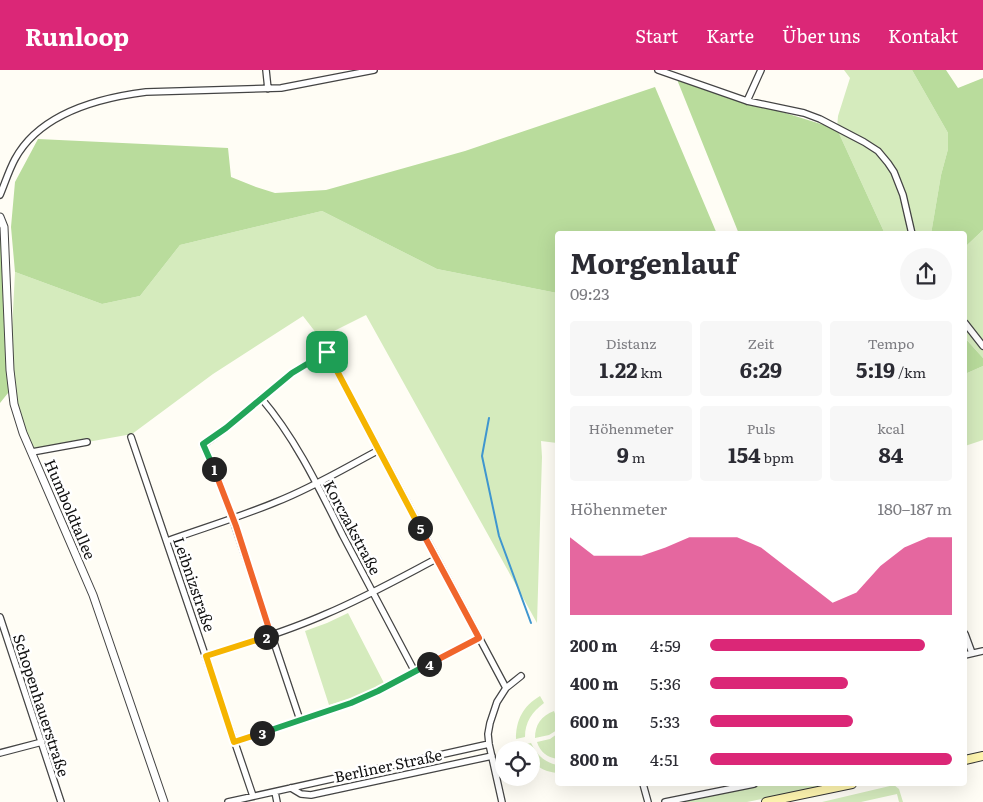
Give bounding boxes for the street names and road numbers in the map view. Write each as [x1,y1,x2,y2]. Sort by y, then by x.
street label: Humboldtallee [40,455,103,563]
street label: Korczakstraße [318,476,388,579]
street label: Leibnizstraße [168,534,222,635]
street label: Schopenhauerstraße [8,631,76,780]
street label: Berliner Straße [332,742,444,788]

